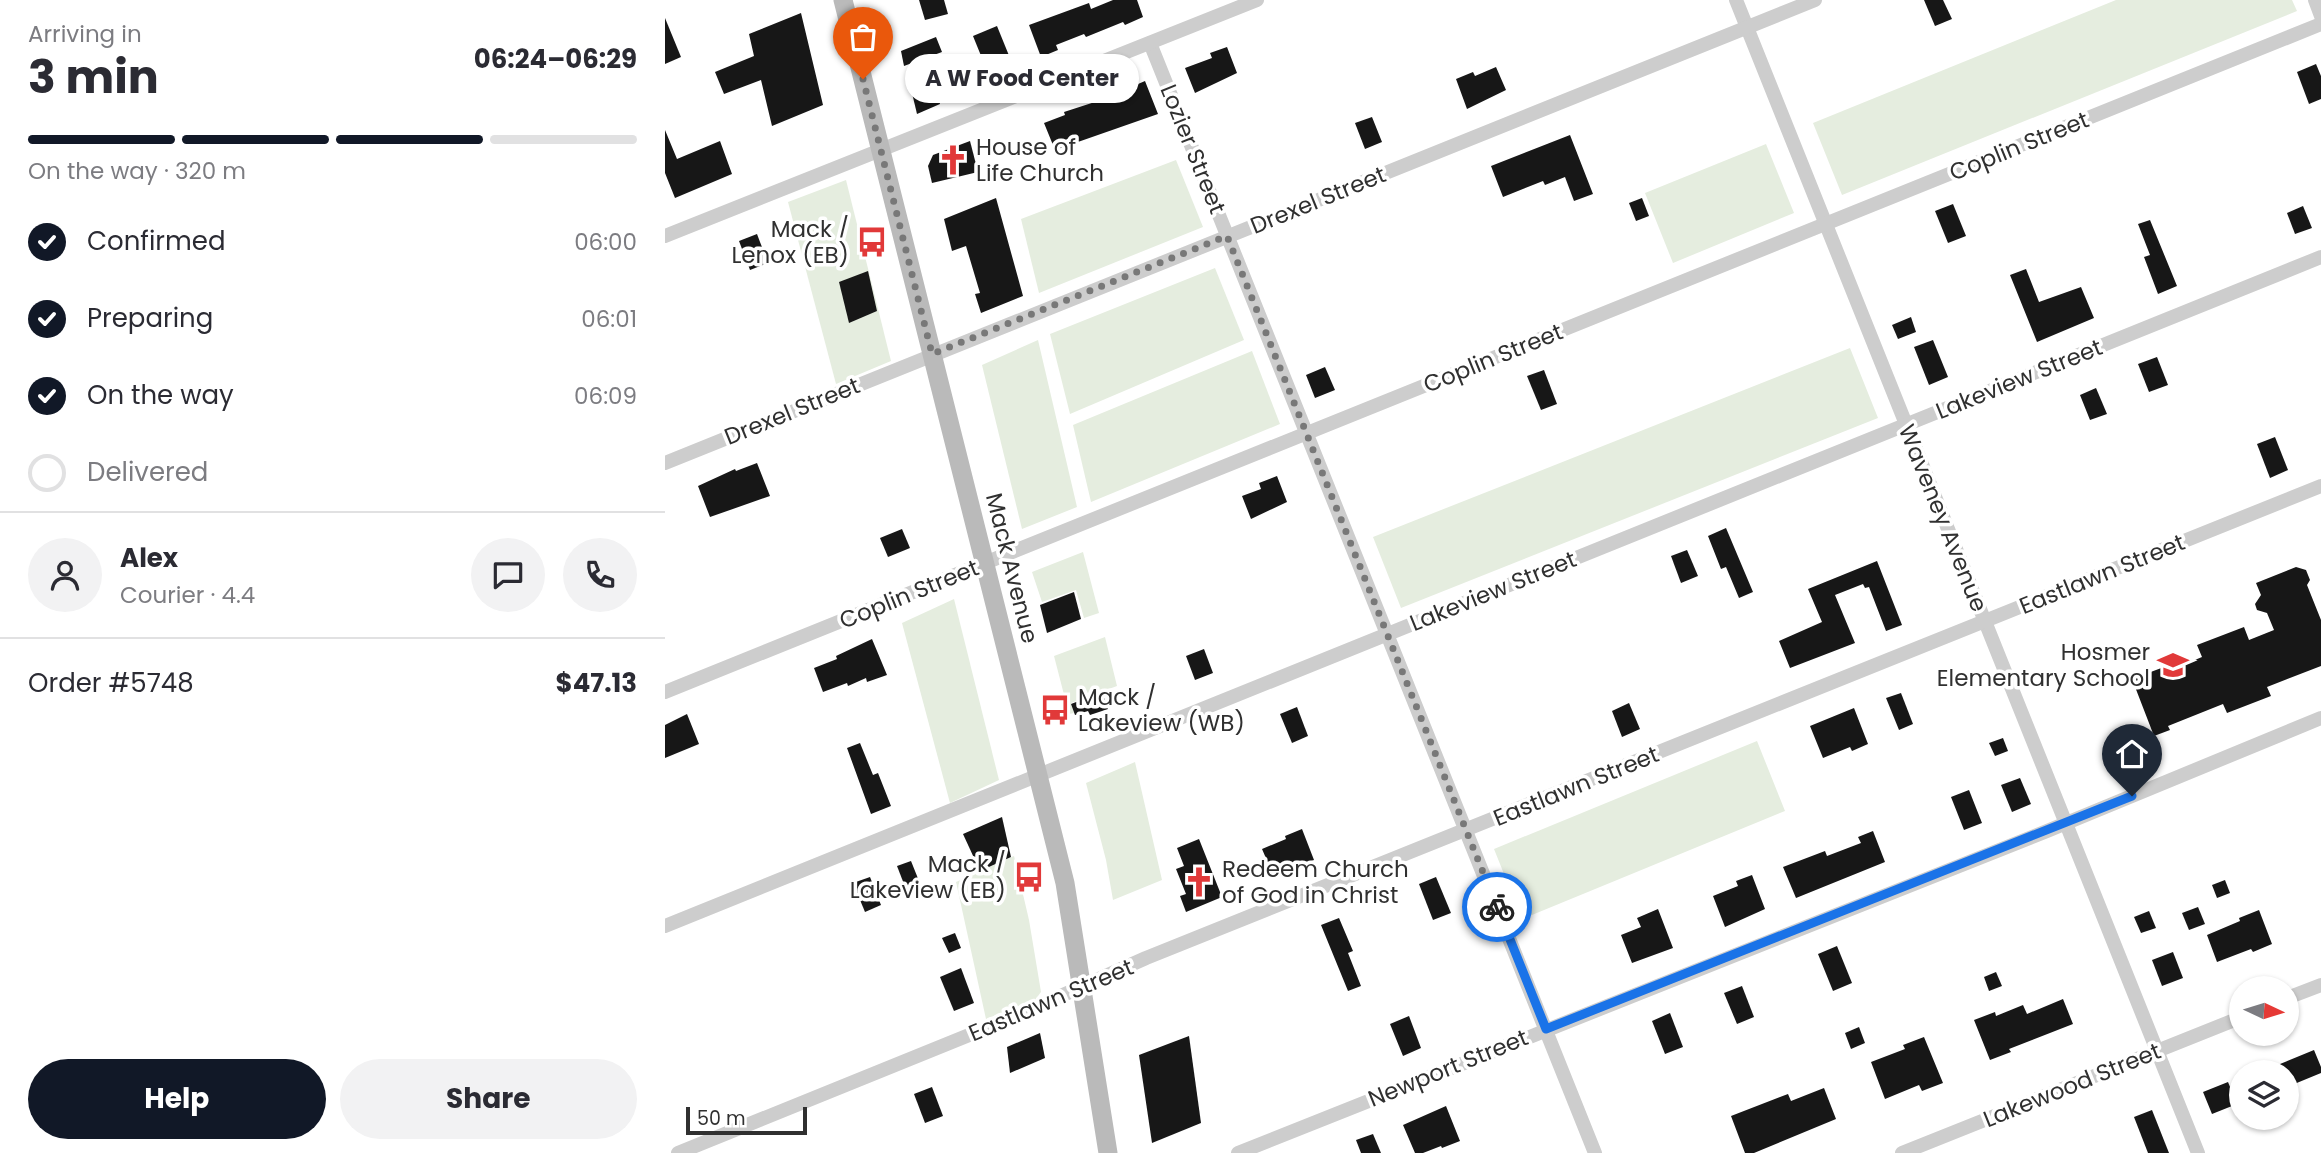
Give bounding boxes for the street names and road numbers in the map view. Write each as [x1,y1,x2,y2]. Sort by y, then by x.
street label: Lozier Street [1152,79,1234,219]
street label: Coplin Street [1945,104,2093,188]
street label: Drexel Street [1245,158,1391,242]
street label: Coplin Street [1419,316,1567,400]
street label: Lakeview Street [1931,331,2107,427]
street label: Drexel Street [719,369,865,453]
street label: Waveney Avenue [1891,419,1995,617]
street label: Mack Avenue [978,490,1046,646]
street label: Eastlawn Street [2014,526,2190,622]
street label: Lakeview Street [1405,543,1581,639]
street label: Coplin Street [835,552,983,636]
street label: Eastlawn Street [1488,738,1664,834]
street label: Eastlawn Street [964,951,1138,1049]
street label: Newport Street [1363,1021,1533,1115]
street label: Lakewood Street [1978,1035,2166,1135]

